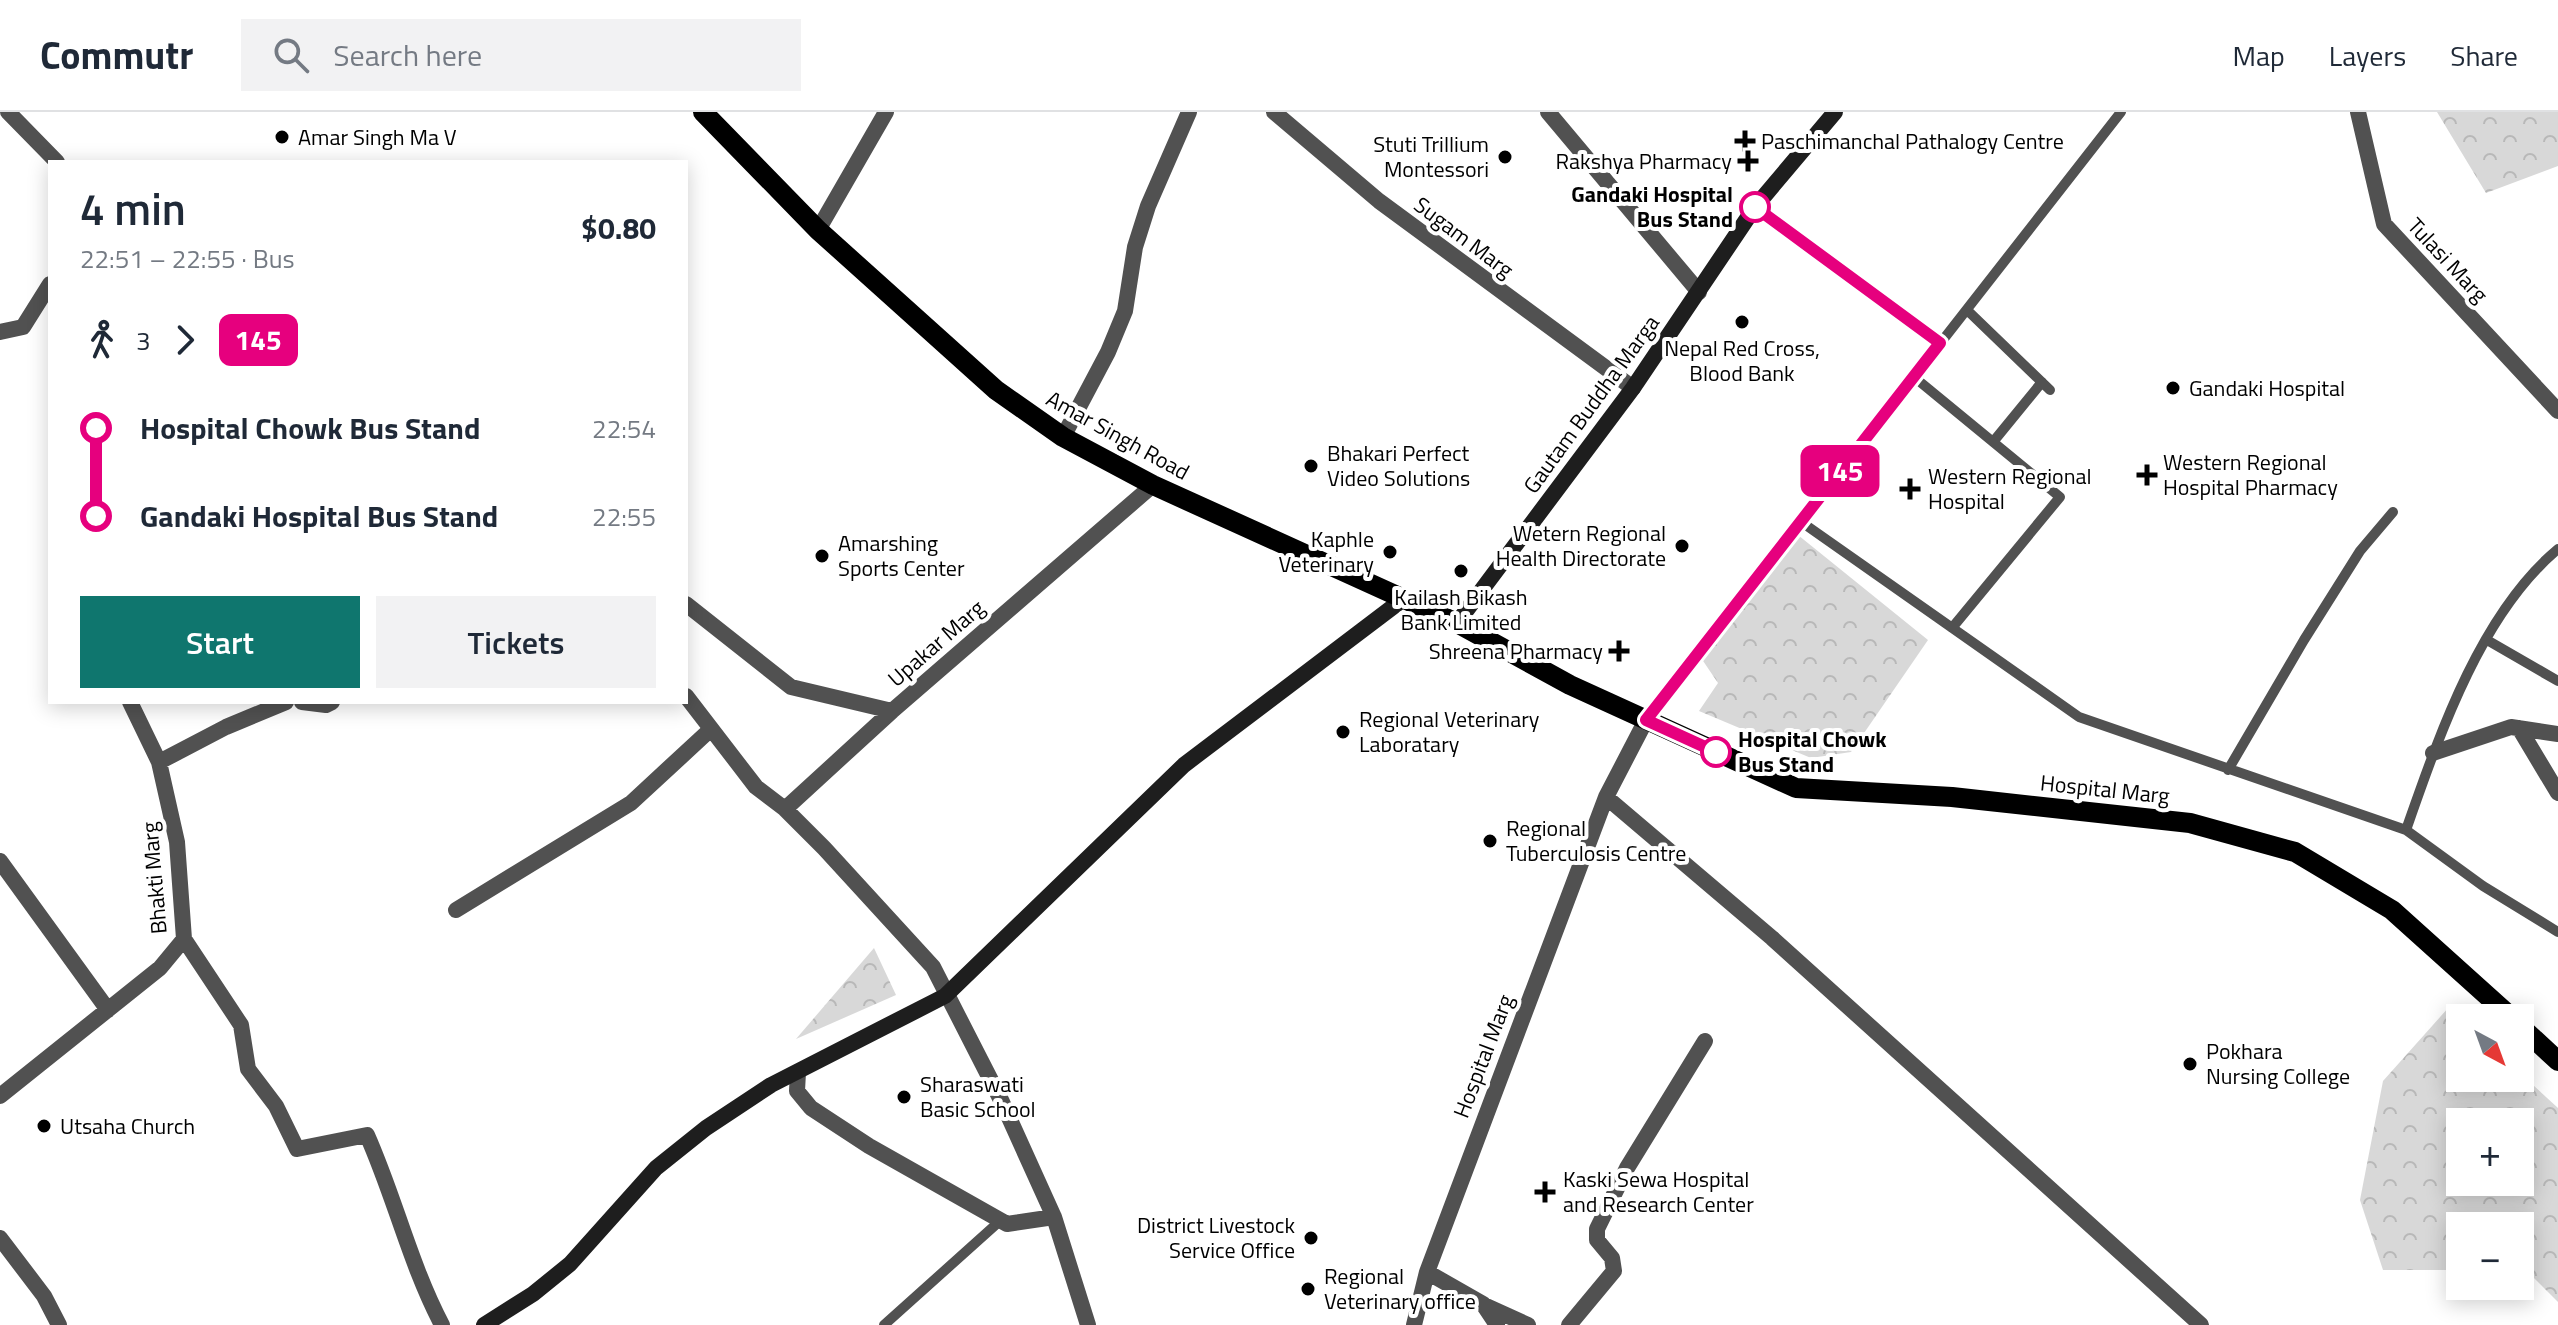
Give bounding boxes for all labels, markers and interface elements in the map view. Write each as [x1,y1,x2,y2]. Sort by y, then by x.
search box [241,19,801,91]
text: Commutr [40,26,193,84]
text: Search here [333,32,482,78]
icon: search [269,33,313,77]
text: Map [2232,34,2285,77]
text: Layers [2329,34,2406,77]
text: Share [2450,34,2518,77]
place label: Amar Singh Ma V [298,120,457,154]
place label: Paschimanchal Pathalogy Centre [1761,124,2064,158]
place label: Stuti Trillium Montessori [1373,127,1489,186]
marker: Amar Singh Ma V [273,128,291,146]
marker: Paschimanchal Pathalogy Centre [1736,132,1754,150]
place label: Rakshya Pharmacy [1556,144,1732,178]
marker: Stuti Trillium Montessori [1496,148,1514,166]
marker: Rakshya Pharmacy [1739,152,1757,170]
text: 4 min [80,175,186,242]
place label: Gandaki Hospital Bus Stand [1571,177,1733,236]
street label: Sugam Marg [1407,188,1521,286]
marker: Gandaki Hospital Bus Stand [1740,192,1770,222]
text: $0.80 [581,205,656,251]
street label: Tulasi Marg [2400,210,2496,310]
text: 22:51 – 22:55 · Bus [80,239,295,278]
street label: Gautam Buddha Marga [1514,308,1668,500]
marker: Nepal Red Cross, Blood Bank [1733,313,1751,331]
icon: walk [80,318,124,362]
icon: forward [163,318,207,362]
text: 145 [235,318,282,361]
text: 3 [136,321,151,360]
place label: Nepal Red Cross, Blood Bank [1664,331,1820,390]
place label: Gandaki Hospital [2189,371,2345,405]
marker: Gandaki Hospital [2164,379,2182,397]
street label: Amar Singh Road [1040,382,1196,488]
text: Hospital Chowk Bus Stand [140,405,480,451]
text: 22:54 [592,409,656,448]
place label: Bhakari Perfect Video Solutions [1327,436,1470,495]
line badge: 145 [1794,445,1886,497]
place label: Western Regional Hospital Pharmacy [2163,445,2338,504]
text: 145 [1816,449,1864,492]
marker: Bhakari Perfect Video Solutions [1302,457,1320,475]
place label: Western Regional Hospital [1928,459,2092,518]
marker: Western Regional Hospital Pharmacy [2138,466,2156,484]
marker: Western Regional Hospital [1899,478,1921,500]
text: Gandaki Hospital Bus Stand [140,493,498,539]
text: 22:55 [592,497,656,536]
place label: Wetern Regional Health Directorate [1496,516,1666,575]
place label: Kaphle Veterinary [1279,522,1374,581]
place label: Amarshing Sports Center [838,526,965,585]
marker: Wetern Regional Health Directorate [1673,537,1691,555]
marker: Kaphle Veterinary [1381,543,1399,561]
marker: Amarshing Sports Center [813,547,831,565]
marker: Kailash Bikash Bank Limited [1452,562,1470,580]
place label: Kailash Bikash Bank Limited [1394,580,1528,639]
street label: Upakar Marg [880,591,992,695]
button: Start [80,596,360,688]
button: Tickets [376,596,656,688]
place label: Shreena Pharmacy [1429,634,1603,668]
marker: Shreena Pharmacy [1610,642,1628,660]
place label: Regional Veterinary Laboratary [1359,702,1540,761]
place label: Hospital Chowk Bus Stand [1738,722,1887,781]
marker: Regional Veterinary Laboratary [1334,723,1352,741]
marker: Hospital Chowk Bus Stand [1701,737,1731,767]
street label: Hospital Marg [2039,765,2171,813]
place label: Regional Tuberculosis Centre [1506,811,1686,870]
street label: Bhakti Marg [132,820,176,936]
marker: Regional Tuberculosis Centre [1481,832,1499,850]
street label: Hospital Marg [1444,989,1522,1123]
north arrow [2446,1004,2534,1092]
map controls [2446,1004,2534,1300]
place label: Pokhara Nursing College [2206,1034,2350,1093]
marker: Pokhara Nursing College [2181,1055,2199,1073]
place label: Sharaswati Basic School [920,1067,1036,1126]
marker: Sharaswati Basic School [895,1088,913,1106]
button: + [2446,1108,2534,1196]
place label: Utsaha Church [60,1109,195,1143]
marker: Utsaha Church [35,1117,53,1135]
place label: Kaski Sewa Hospital and Research Center [1563,1162,1754,1221]
marker: Kaski Sewa Hospital and Research Center [1534,1181,1556,1203]
place label: District Livestock Service Office [1137,1208,1295,1267]
button: − [2446,1212,2534,1300]
marker: District Livestock Service Office [1302,1229,1320,1247]
place label: Regional Veterinary office [1324,1259,1476,1318]
marker: Regional Veterinary office [1299,1280,1317,1298]

